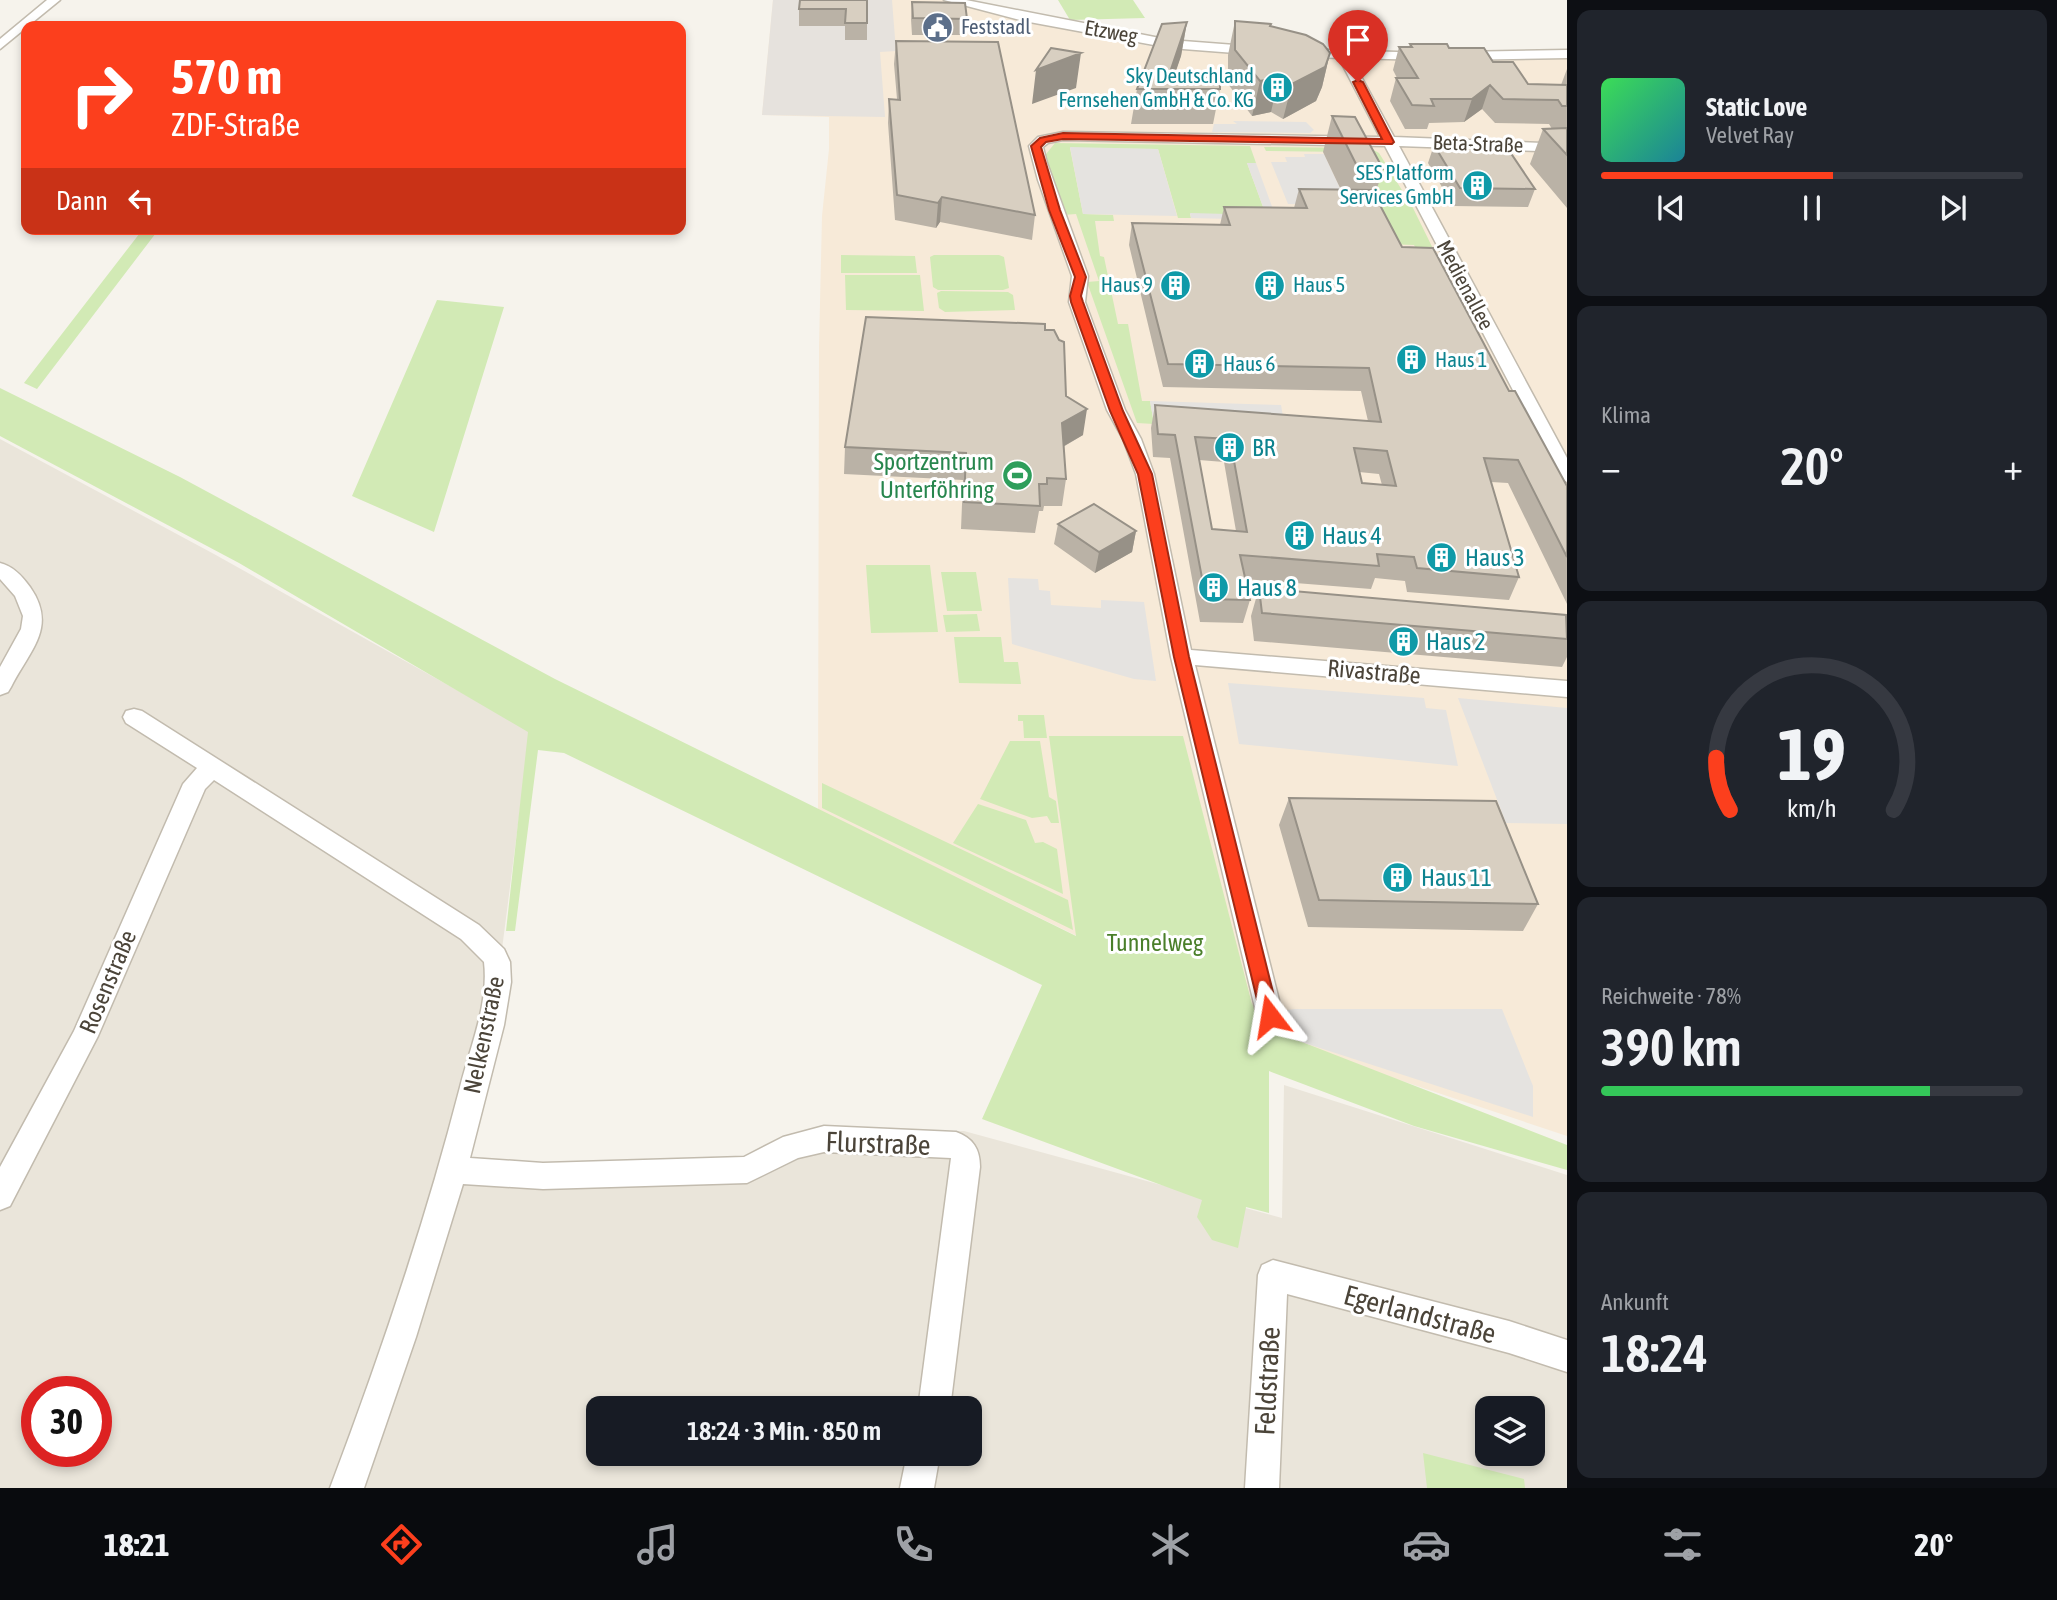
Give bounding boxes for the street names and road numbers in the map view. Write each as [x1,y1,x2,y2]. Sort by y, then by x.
street label: Etzweg [1083,15,1140,47]
street label: Beta-Straße [1432,129,1524,157]
street label: Medienallee [1432,236,1499,333]
street label: Rivastraße [1326,654,1422,689]
street label: Rosenstraße [74,926,141,1038]
street label: Nelkenstraße [458,974,509,1096]
street label: Flurstraße [825,1125,931,1161]
street label: Egerlandstraße [1340,1278,1500,1350]
street label: Feldstraße [1248,1326,1286,1436]

